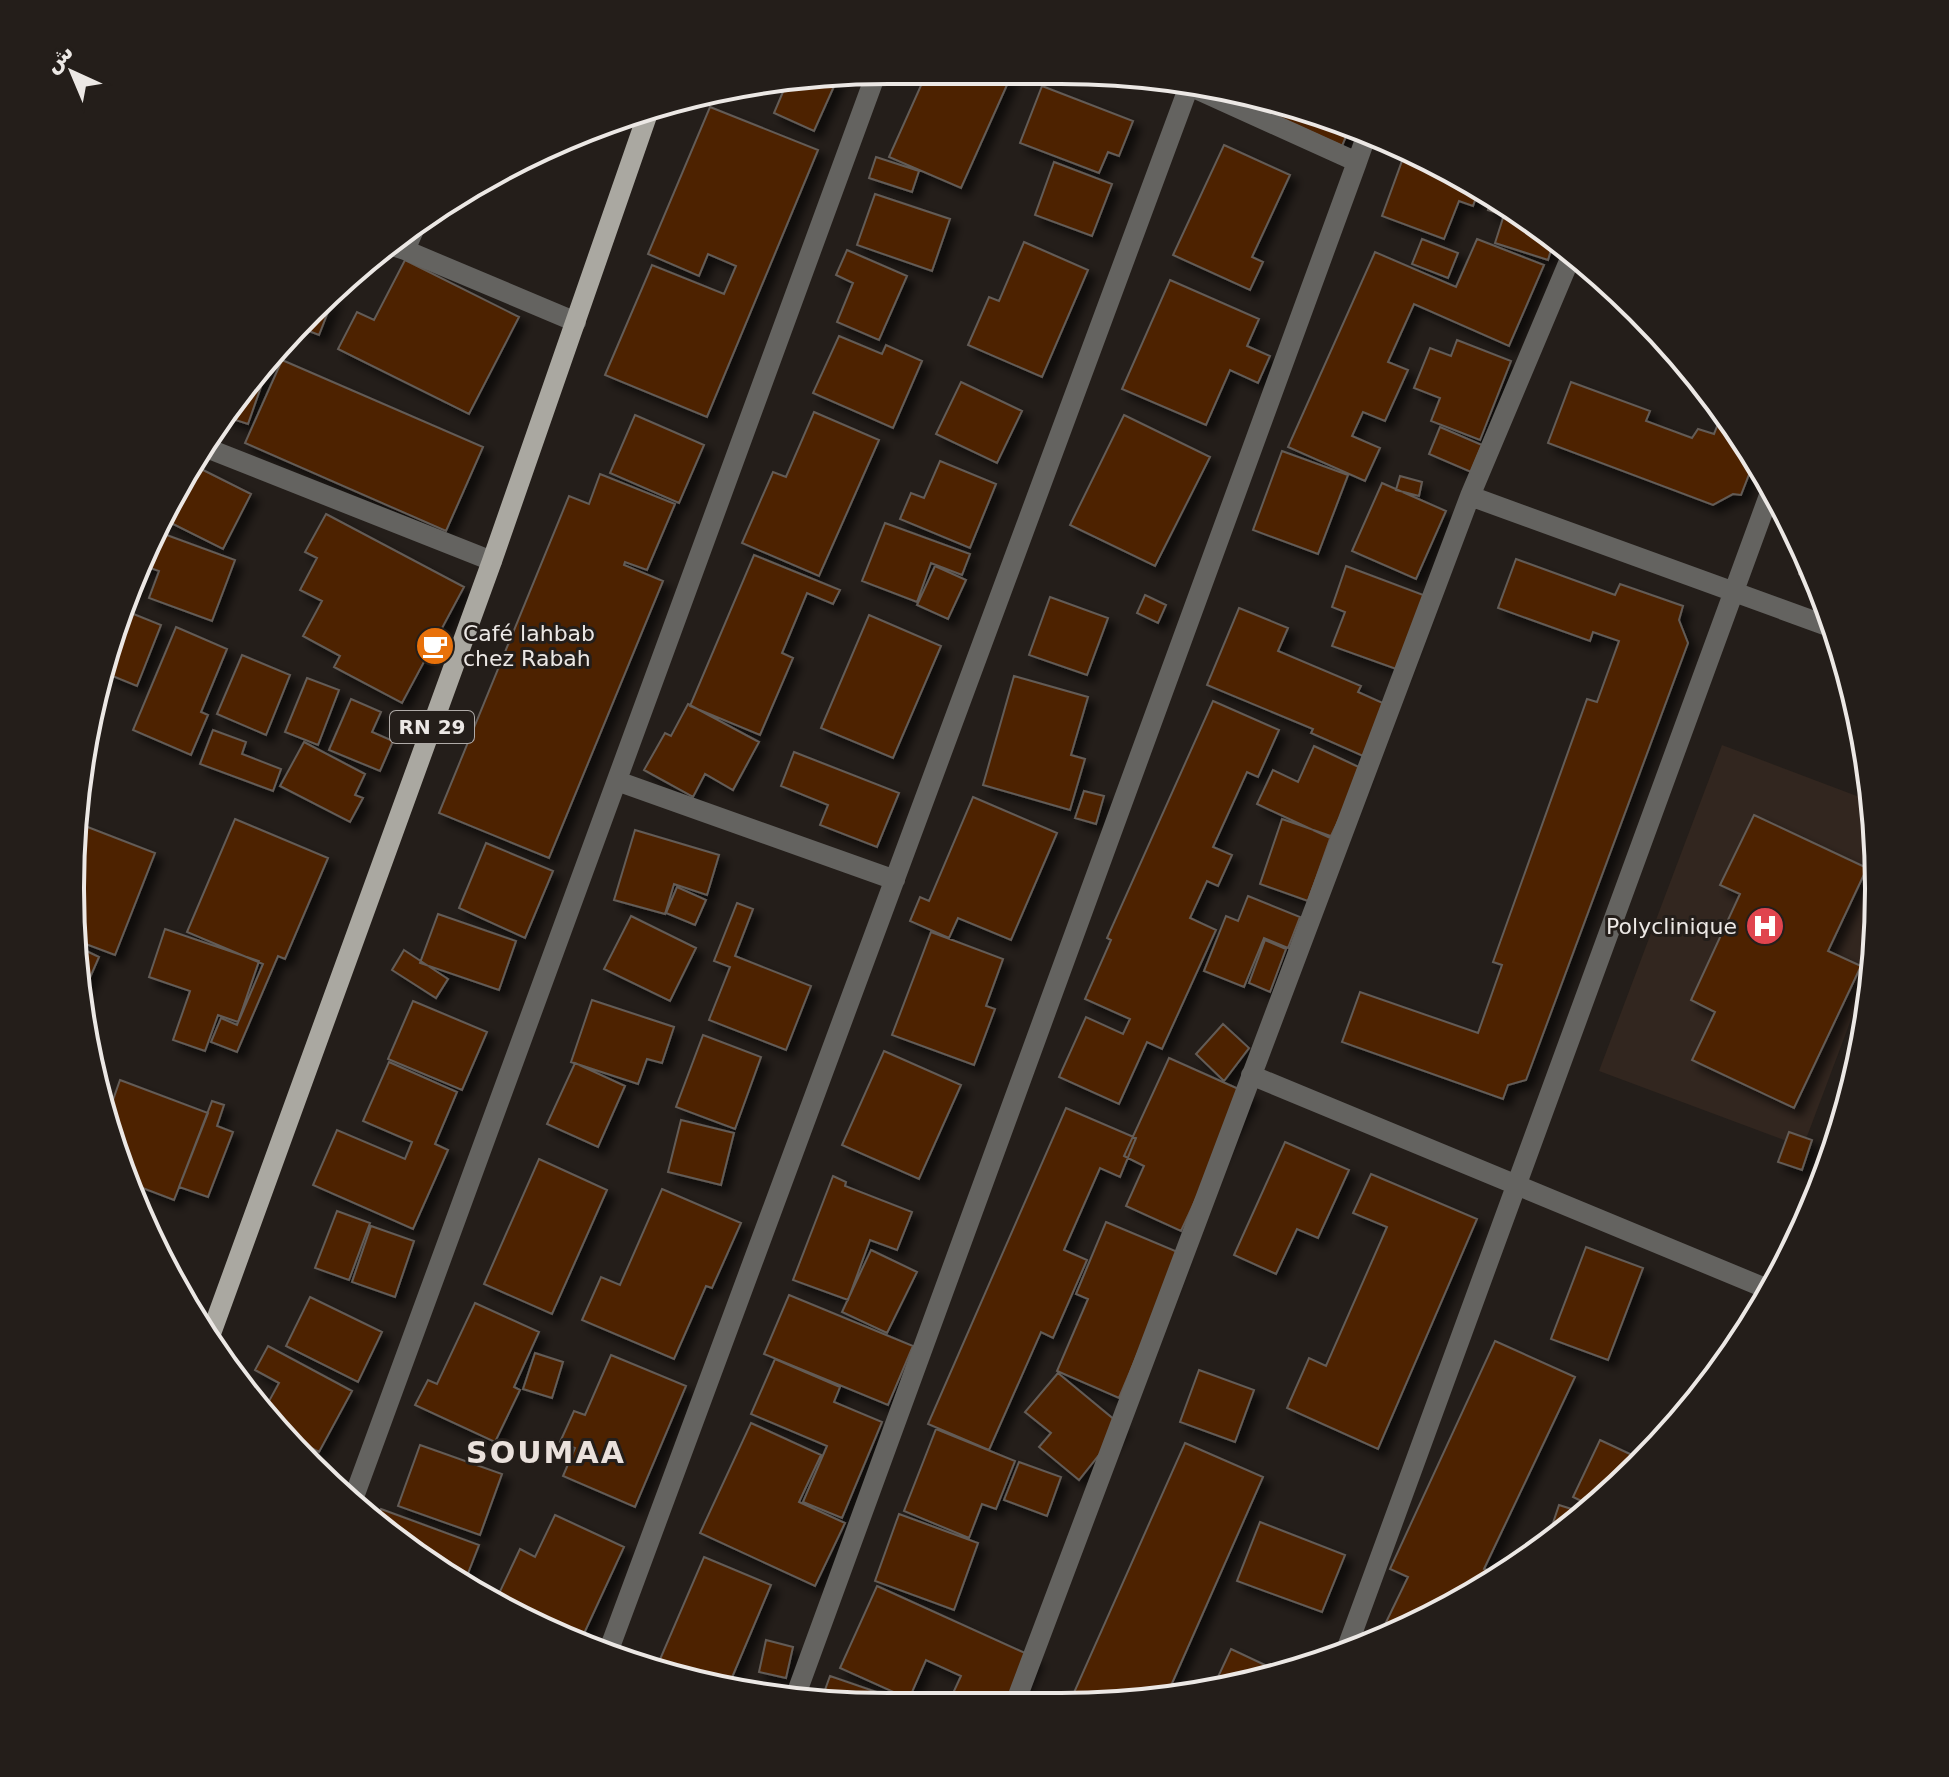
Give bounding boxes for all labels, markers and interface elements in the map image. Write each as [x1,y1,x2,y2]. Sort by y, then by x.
north arrow [32,32,112,112]
text: ش [39,38,78,78]
place label: Café lahbab chez Rabah [463,621,595,671]
cafe icon: Café lahbab chez Rabah [414,625,456,667]
road number: RN 29 [390,711,474,743]
hospital icon: Polyclinique [1744,905,1786,947]
place label: Polyclinique [1606,914,1737,939]
district label: SOUMAA [466,1435,626,1470]

